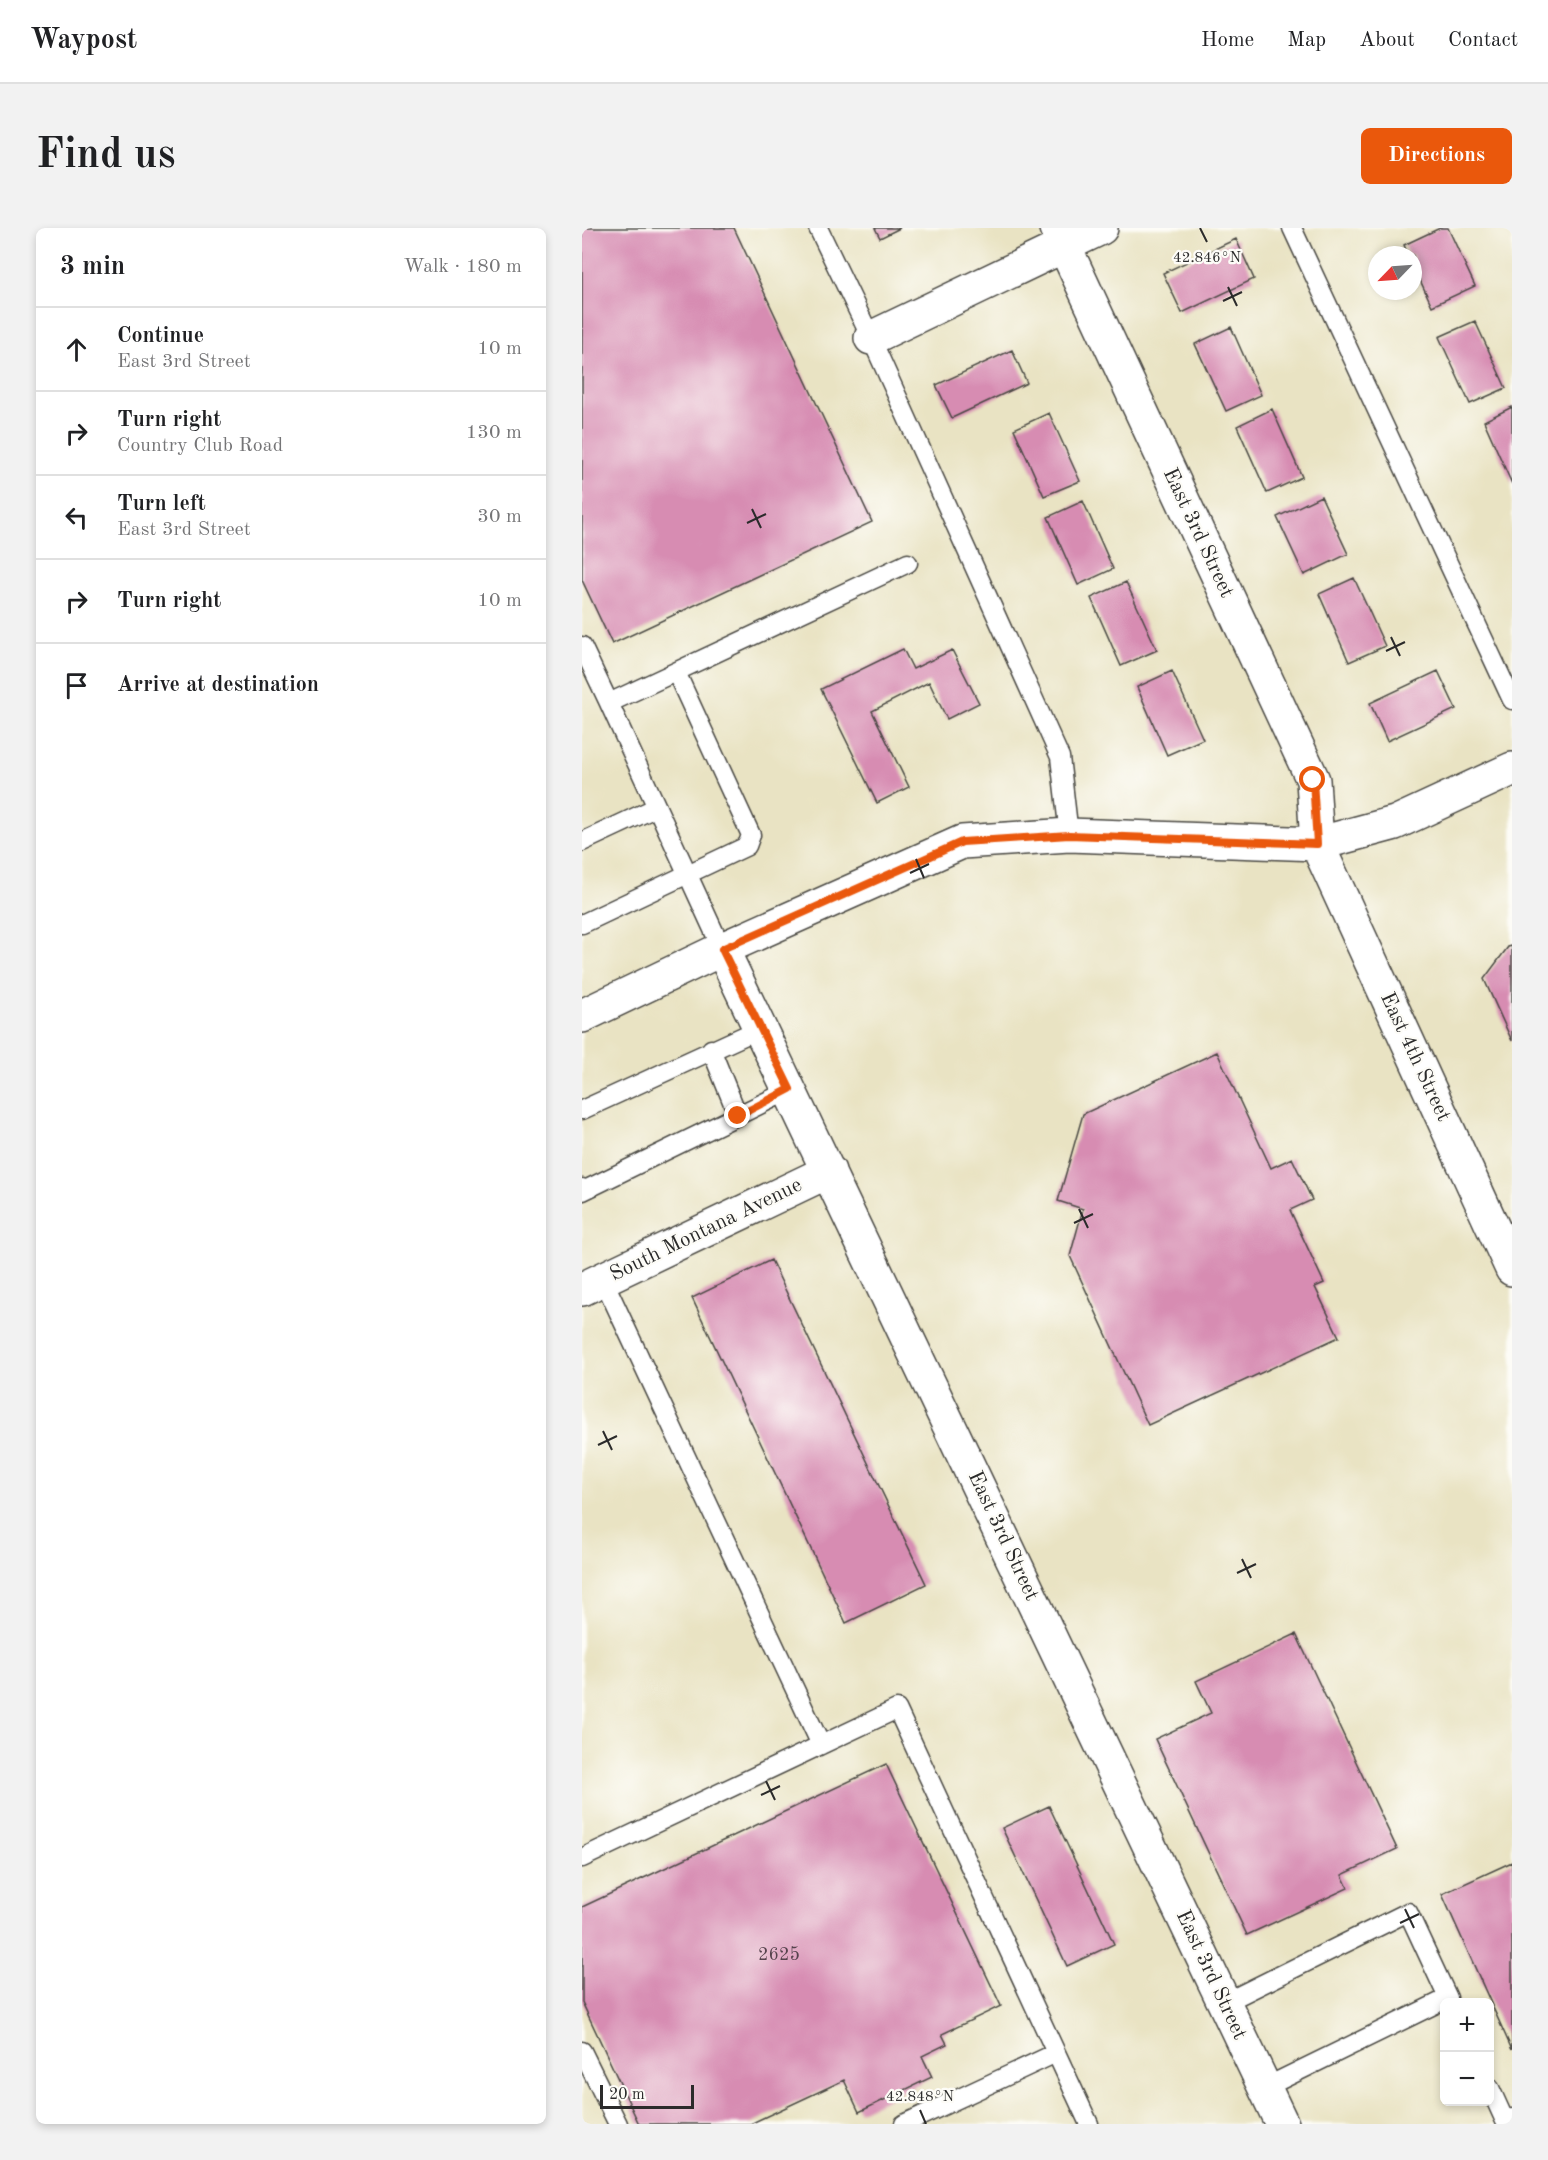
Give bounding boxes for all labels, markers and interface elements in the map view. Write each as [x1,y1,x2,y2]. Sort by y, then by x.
text: Waypost [30,27,137,55]
text: Home [1201,30,1254,51]
text: Map [1287,30,1326,51]
text: About [1359,30,1415,51]
text: Contact [1448,30,1518,51]
button: Directions [1361,128,1512,184]
text: Find us [36,135,175,177]
north arrow [1368,246,1422,300]
text: 42.846°N [1173,251,1241,266]
text: 3 min [60,254,125,280]
text: Walk · 180 m [403,257,522,277]
text: Continue [117,325,204,347]
icon: ahead [60,333,93,366]
text: 10 m [477,339,522,359]
text: East 3rd Street [117,352,251,372]
text: Turn right [117,409,221,431]
icon: right [60,417,93,450]
text: 130 m [466,423,522,443]
text: Country Club Road [117,436,283,456]
street label: East 3rd Street [1159,465,1237,601]
text: Turn left [117,493,206,515]
icon: left [60,501,93,534]
text: 30 m [477,507,522,527]
text: East 3rd Street [117,520,251,540]
icon: right [60,585,93,618]
text: Turn right [117,590,221,612]
text: 10 m [477,591,522,611]
icon: arrive [60,669,93,702]
text: Arrive at destination [117,674,319,696]
route start [1299,766,1325,792]
street label: East 4th Street [1376,989,1454,1125]
route end [724,1102,750,1128]
street label: South Montana Avenue [607,1174,805,1286]
street label: East 3rd Street [964,1468,1042,1604]
street label: East 3rd Street [1172,1907,1250,2043]
house number: 2625 [758,1946,800,1964]
map controls [1440,1998,1494,2106]
button: + [1440,1998,1494,2052]
button: − [1440,2052,1494,2106]
scale bar [600,2082,694,2110]
text: 20 m [609,2087,645,2103]
text: 42.848°N [886,2090,954,2105]

